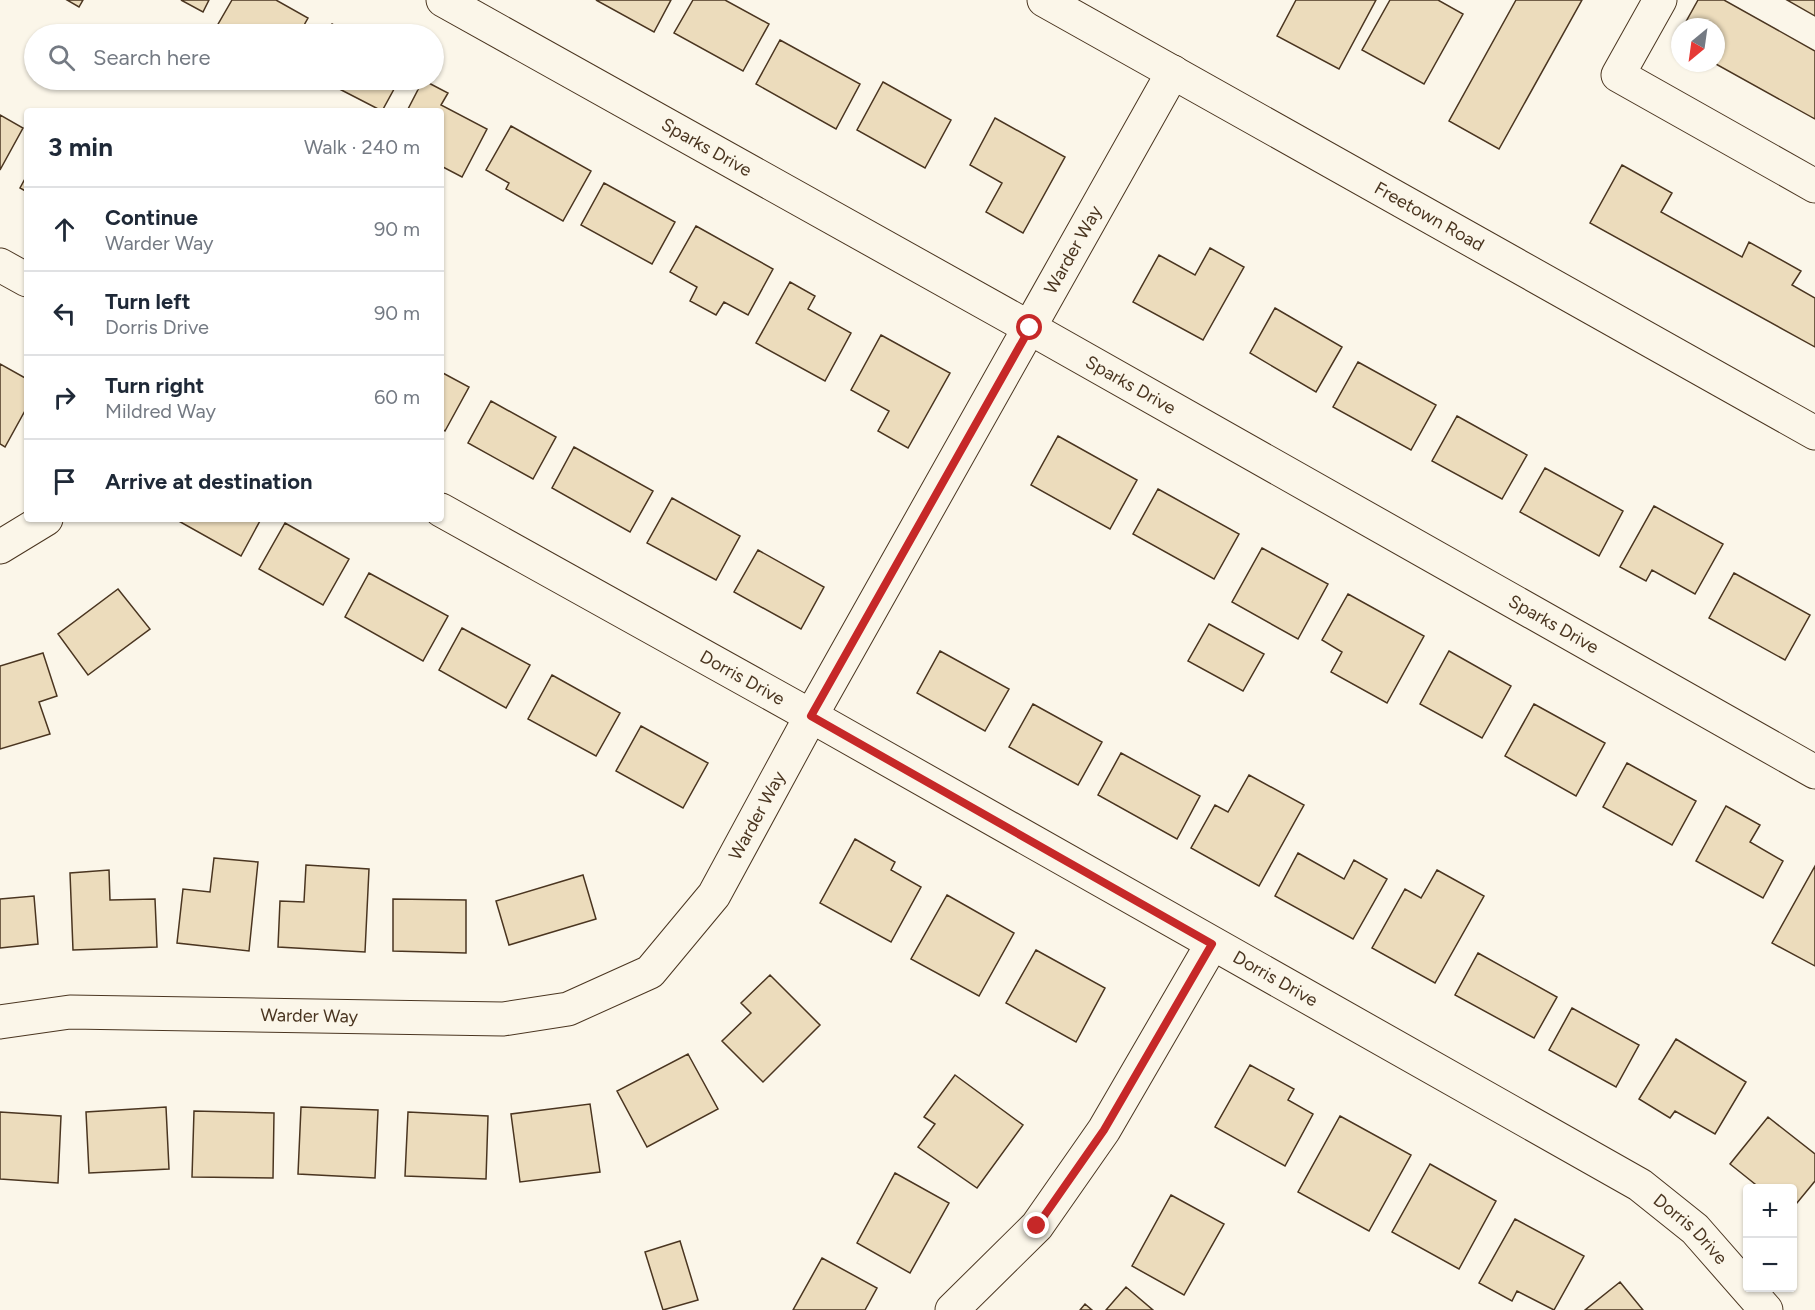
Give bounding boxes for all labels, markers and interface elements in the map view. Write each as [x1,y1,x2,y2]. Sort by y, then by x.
north arrow [1671,18,1725,72]
search box [24,24,444,90]
icon: search [45,41,78,74]
text: Search here [93,44,211,71]
street label: Sparks Drive [658,113,756,181]
text: 3 min [48,131,113,163]
text: Walk · 240 m [304,135,420,159]
street label: Freetown Road [1371,177,1488,256]
street label: Warder Way [1039,201,1107,298]
text: Continue [105,204,198,231]
icon: ahead [48,213,81,246]
text: 90 m [374,217,420,241]
text: Warder Way [105,231,214,255]
text: Turn left [105,288,191,315]
icon: left [48,297,81,330]
text: 90 m [374,301,420,325]
route start [1016,314,1042,340]
text: Dorris Drive [105,315,209,339]
street label: Sparks Drive [1082,351,1180,419]
text: Turn right [105,372,204,399]
icon: right [48,381,81,414]
text: 60 m [374,385,420,409]
text: Mildred Way [105,399,216,423]
icon: arrive [48,465,81,498]
text: Arrive at destination [105,468,313,495]
street label: Sparks Drive [1505,590,1603,658]
street label: Dorris Drive [696,645,789,710]
street label: Warder Way [724,767,790,864]
street label: Dorris Drive [1229,946,1322,1011]
street label: Warder Way [260,1004,359,1028]
map controls [1743,1184,1797,1292]
button: + [1743,1184,1797,1238]
street label: Dorris Drive [1649,1189,1732,1269]
route end [1023,1212,1049,1238]
button: − [1743,1238,1797,1292]

